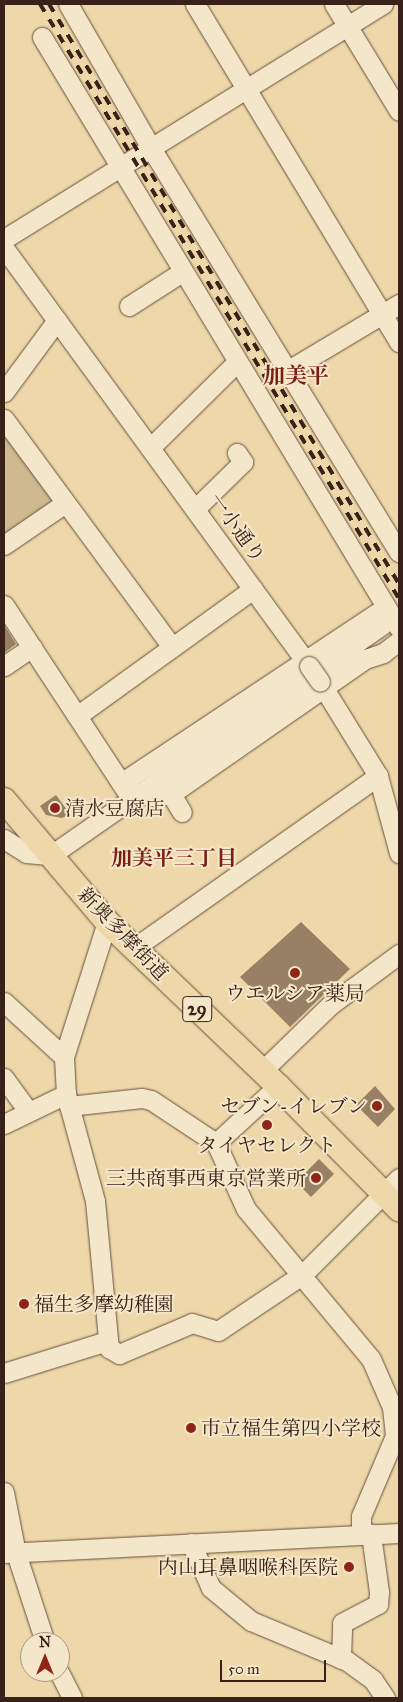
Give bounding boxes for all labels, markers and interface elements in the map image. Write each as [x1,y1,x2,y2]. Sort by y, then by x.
district label: 加美平 [263,363,329,389]
street label: 一小通り [204,489,270,567]
place label: 清水豆腐店 [65,796,165,820]
marker: 清水豆腐店 [49,802,61,814]
district label: 加美平三丁目 [111,845,237,871]
street label: 新奥多摩街道 [73,883,173,985]
marker: ウエルシア薬局 [289,967,301,979]
place label: ウエルシア薬局 [225,981,365,1005]
road number: 29 [182,992,212,1026]
place label: セブン-イレブン [219,1094,367,1118]
marker: セブン-イレブン [371,1100,383,1112]
marker: タイヤセレクト [261,1119,273,1131]
place label: タイヤセレクト [197,1133,337,1157]
place label: 三共商事西東京営業所 [106,1166,306,1190]
marker: 三共商事西東京営業所 [310,1172,322,1184]
place label: 福生多摩幼稚園 [34,1292,174,1316]
marker: 福生多摩幼稚園 [18,1298,30,1310]
place label: 市立福生第四小学校 [201,1416,381,1440]
marker: 市立福生第四小学校 [185,1422,197,1434]
place label: 内山耳鼻咽喉科医院 [158,1555,338,1579]
marker: 内山耳鼻咽喉科医院 [342,1560,356,1574]
north arrow [20,1632,70,1682]
text: N [39,1634,51,1651]
scale bar [223,1650,329,1682]
text: 50 m [228,1660,260,1678]

